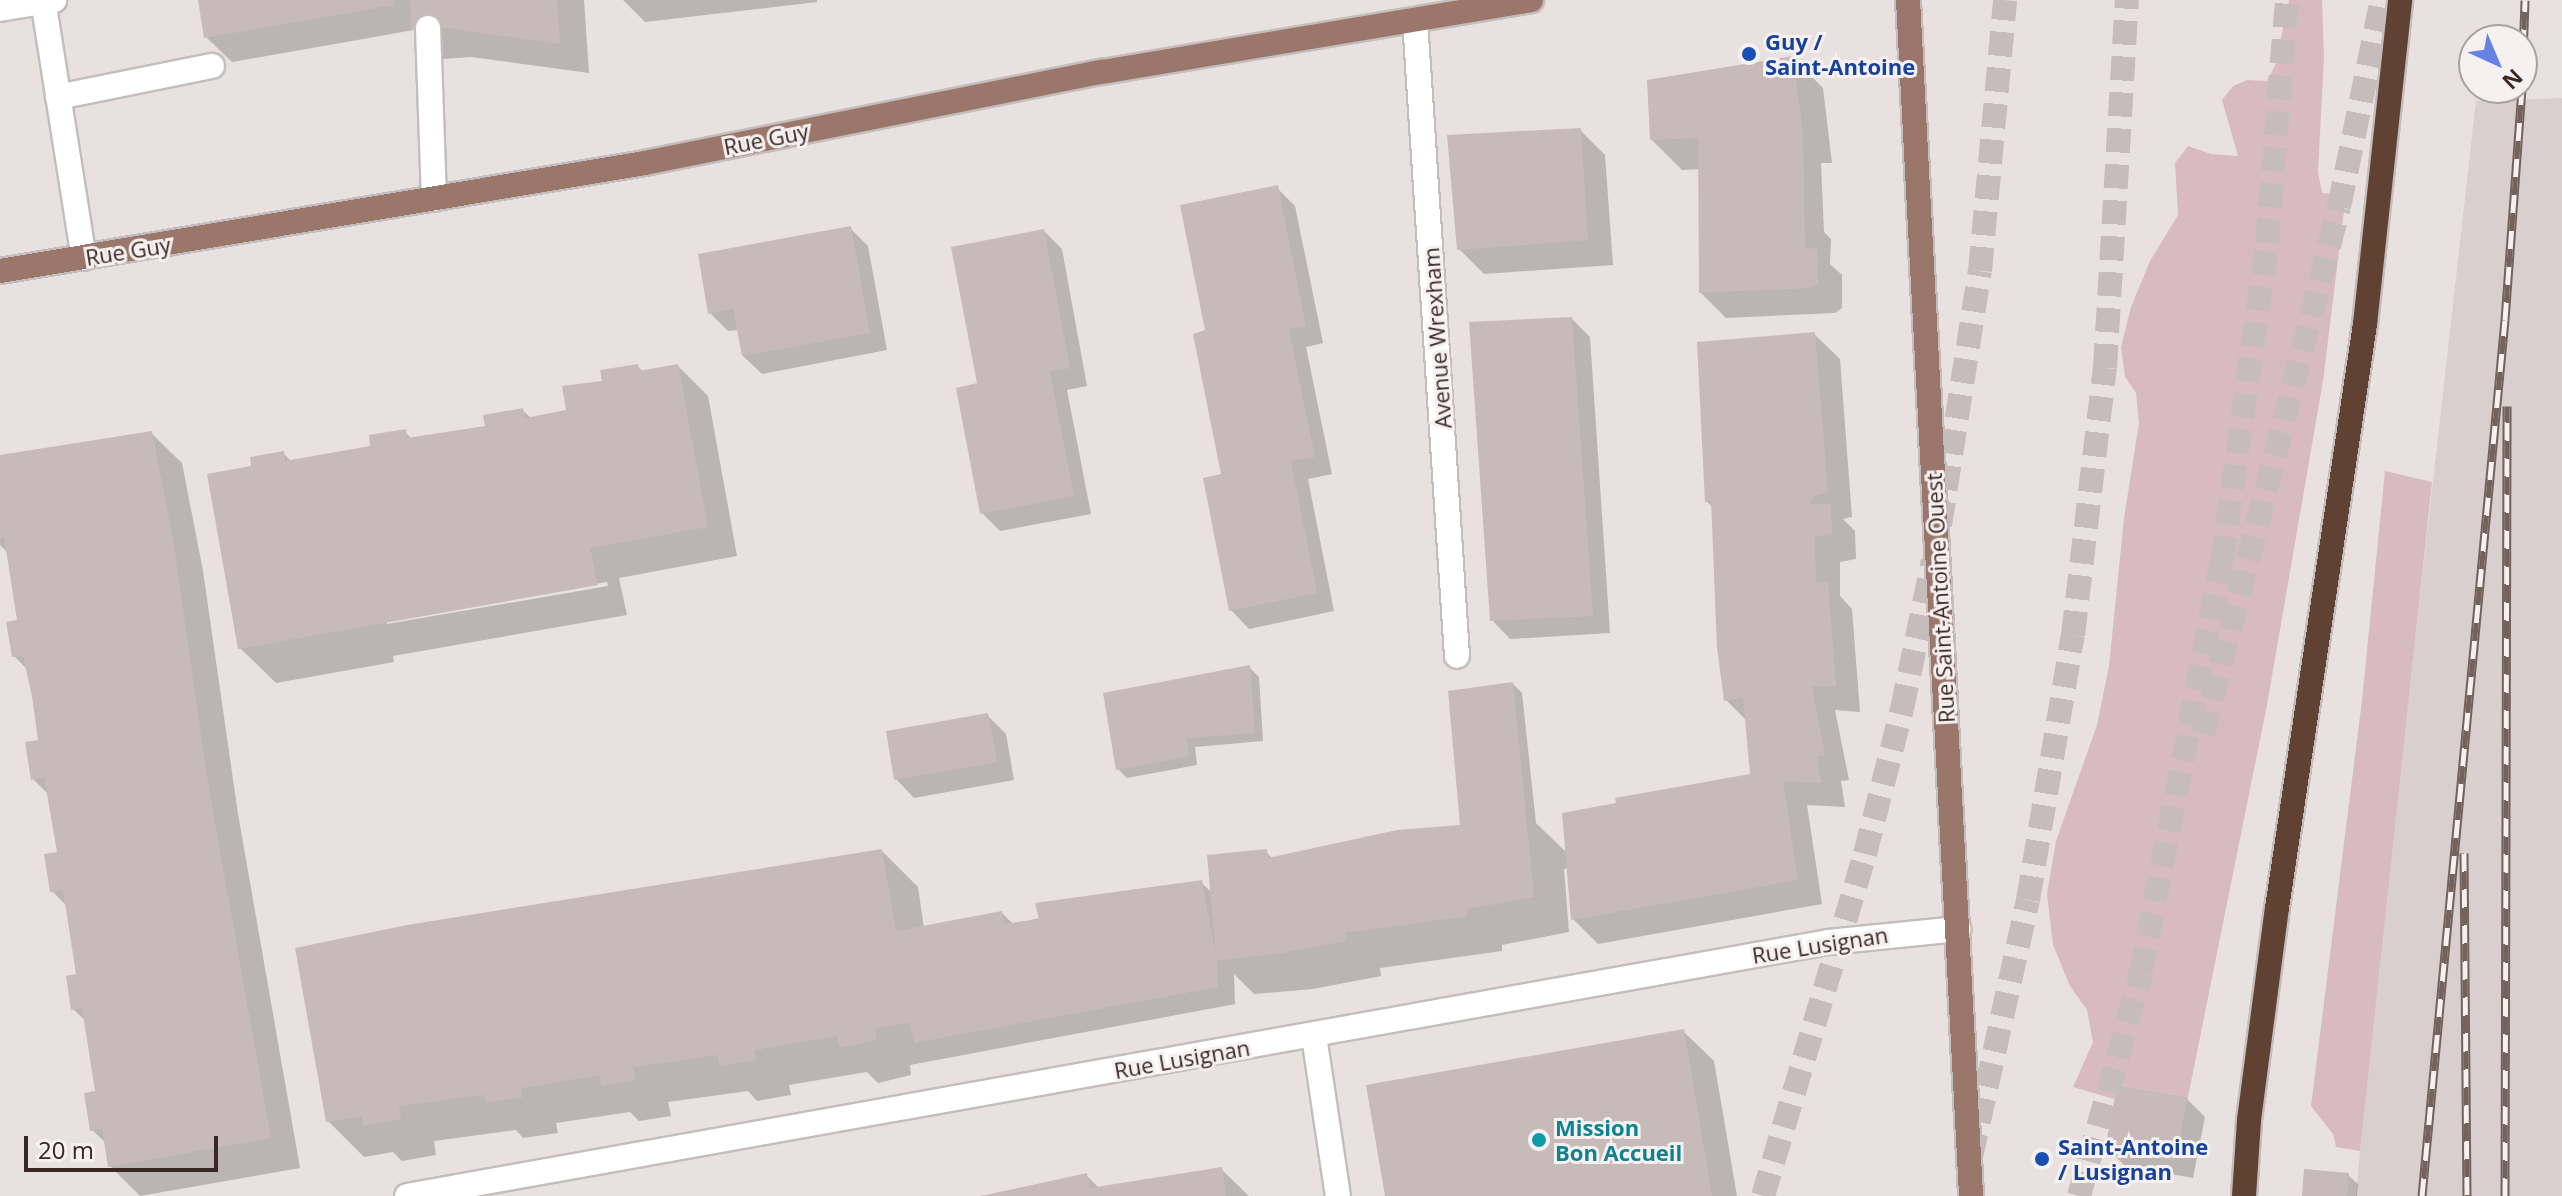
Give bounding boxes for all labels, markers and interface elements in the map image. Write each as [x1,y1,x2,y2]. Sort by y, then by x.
north arrow [2458,24,2538,104]
place label: Guy / Saint-Antoine [1765,28,1915,80]
marker: Guy / Saint-Antoine [1740,45,1758,63]
text: N [2496,63,2530,97]
street label: Rue Guy [721,118,811,160]
street label: Rue Guy [84,231,172,271]
street label: Avenue Wrexham [1417,247,1457,429]
street label: Rue Saint-Antoine Ouest [1920,472,1960,724]
street label: Rue Lusignan [1750,921,1890,969]
street label: Rue Lusignan [1112,1034,1252,1084]
place label: Mission Bon Accueil [1555,1114,1682,1166]
scale bar [28,1120,222,1170]
marker: Mission Bon Accueil [1530,1131,1548,1149]
text: 20 m [38,1133,94,1166]
place label: Saint-Antoine / Lusignan [2058,1133,2208,1184]
marker: Saint-Antoine / Lusignan [2033,1150,2051,1168]

